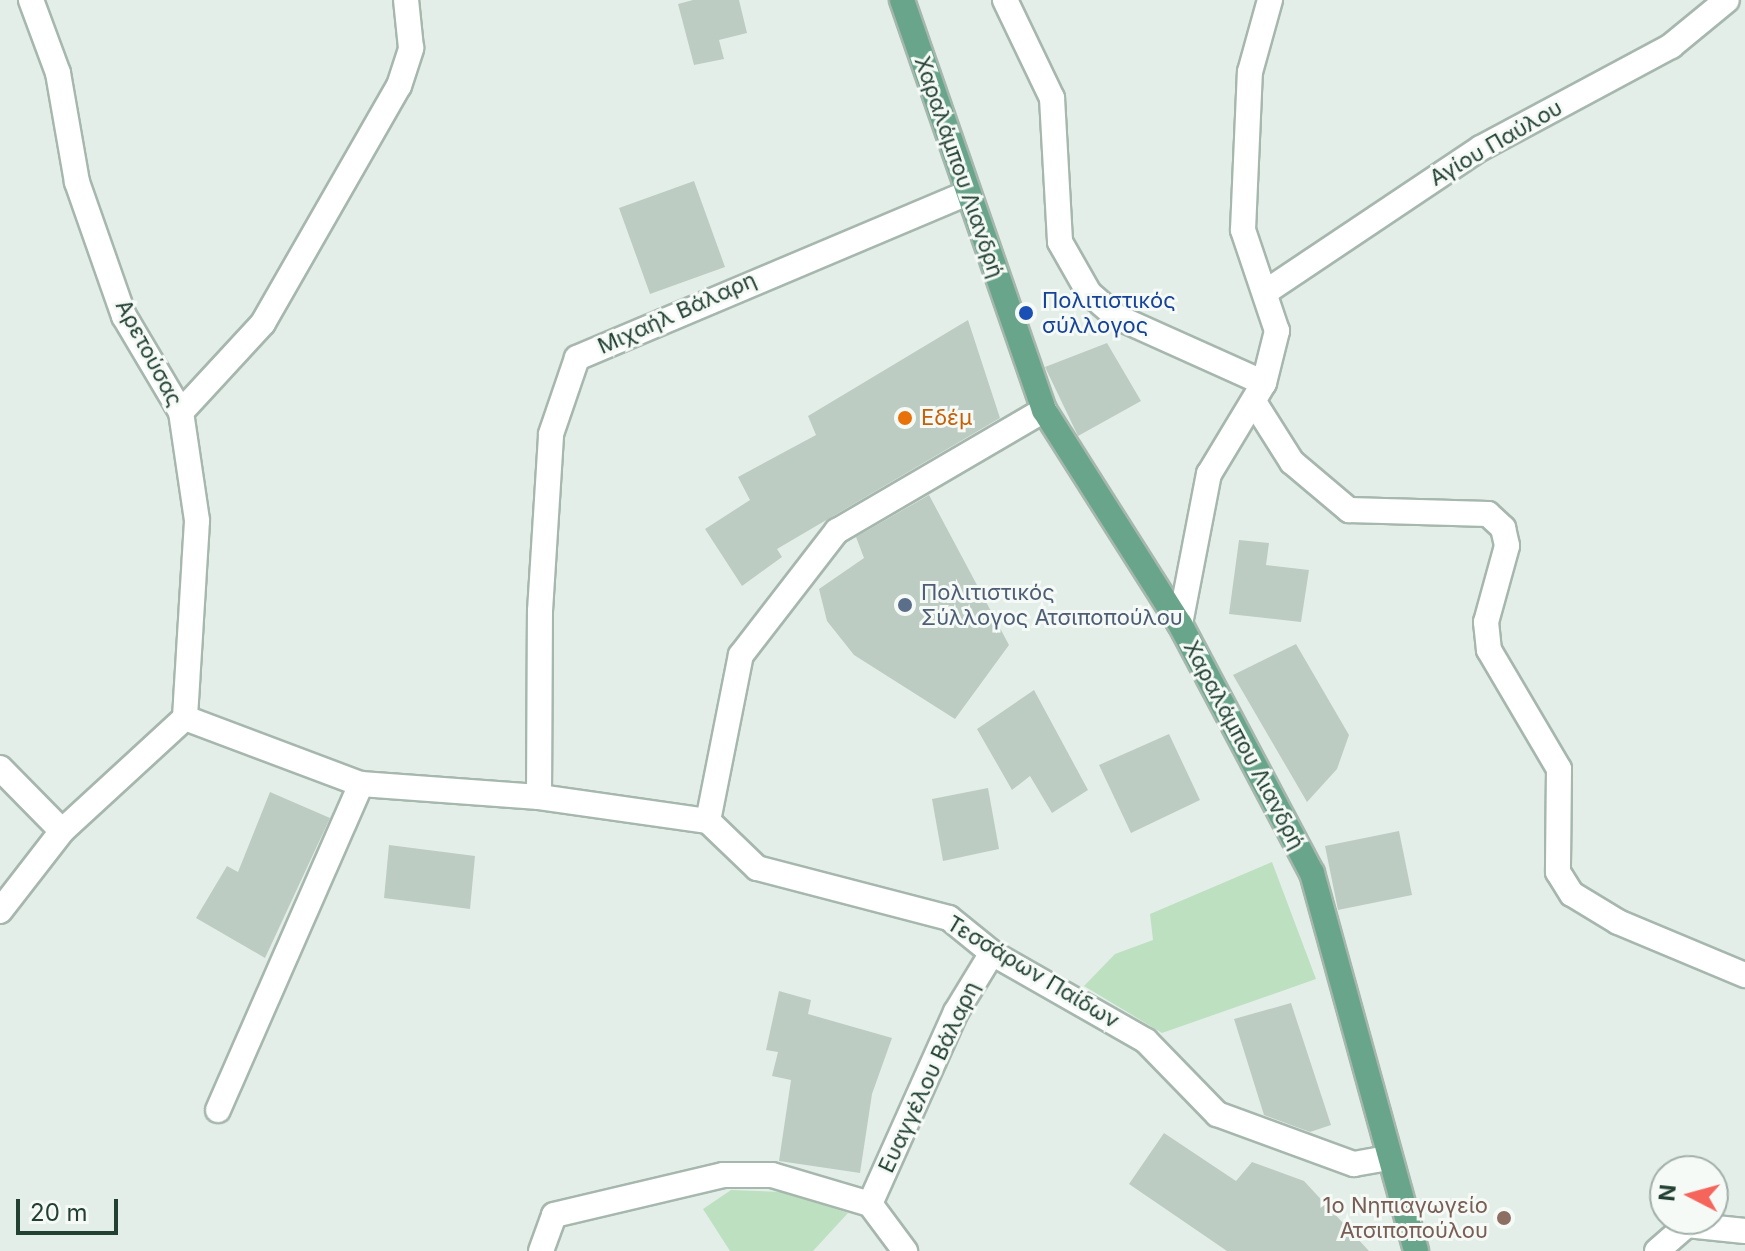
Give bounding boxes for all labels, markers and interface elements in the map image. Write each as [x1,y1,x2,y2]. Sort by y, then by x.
street label: Χαραλάμπου Λιανδρή [909,53,1009,281]
street label: Αγίου Παύλου [1425,94,1567,192]
street label: Μιχαήλ Βάλαρη [594,266,760,360]
place label: Πολιτιστικός σύλλογος [1042,287,1176,338]
street label: Αρετούσας [110,295,188,411]
marker: Πολιτιστικός σύλλογος [1017,304,1035,322]
place label: Εδέμ [921,405,972,431]
marker: Εδέμ [896,409,914,427]
place label: Πολιτιστικός Σύλλογος Ατσιποπούλου [921,579,1183,630]
marker: Πολιτιστικός Σύλλογος Ατσιποπούλου [896,596,914,614]
street label: Χαραλάμπου Λιανδρή [1178,636,1310,854]
street label: Τεσσάρων Παίδων [942,910,1124,1034]
street label: Ευαγγέλου Βάλαρη [873,977,985,1177]
north arrow [1649,1155,1729,1235]
scale bar [20,1183,122,1233]
text: N [1653,1183,1681,1202]
place label: 1ο Νηπιαγωγείο Ατσιποπούλου [1323,1192,1488,1244]
text: 20 m [30,1198,88,1227]
marker: 1ο Νηπιαγωγείο Ατσιποπούλου [1495,1209,1513,1227]

